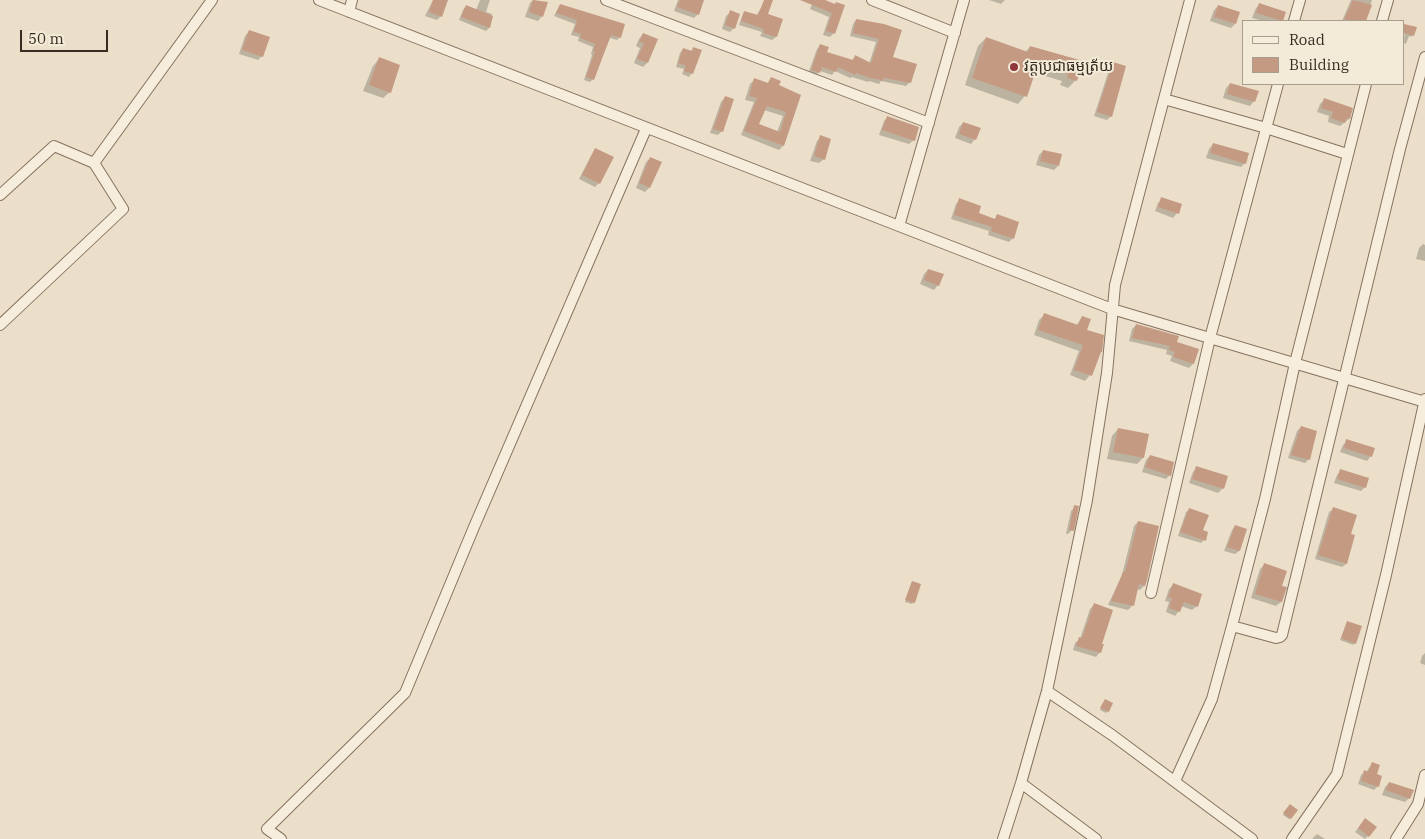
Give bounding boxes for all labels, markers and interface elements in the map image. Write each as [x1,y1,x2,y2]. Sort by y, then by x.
scale bar [22,20,110,52]
legend [1242,20,1405,85]
text: 50 m [28,29,64,48]
text: Road [1289,30,1325,49]
text: Building [1289,55,1349,74]
place label: វត្តប្រជាធម្មត្រ័យ [1024,58,1113,76]
marker: វត្តប្រជាធម្មត្រ័យ [1008,61,1020,73]

